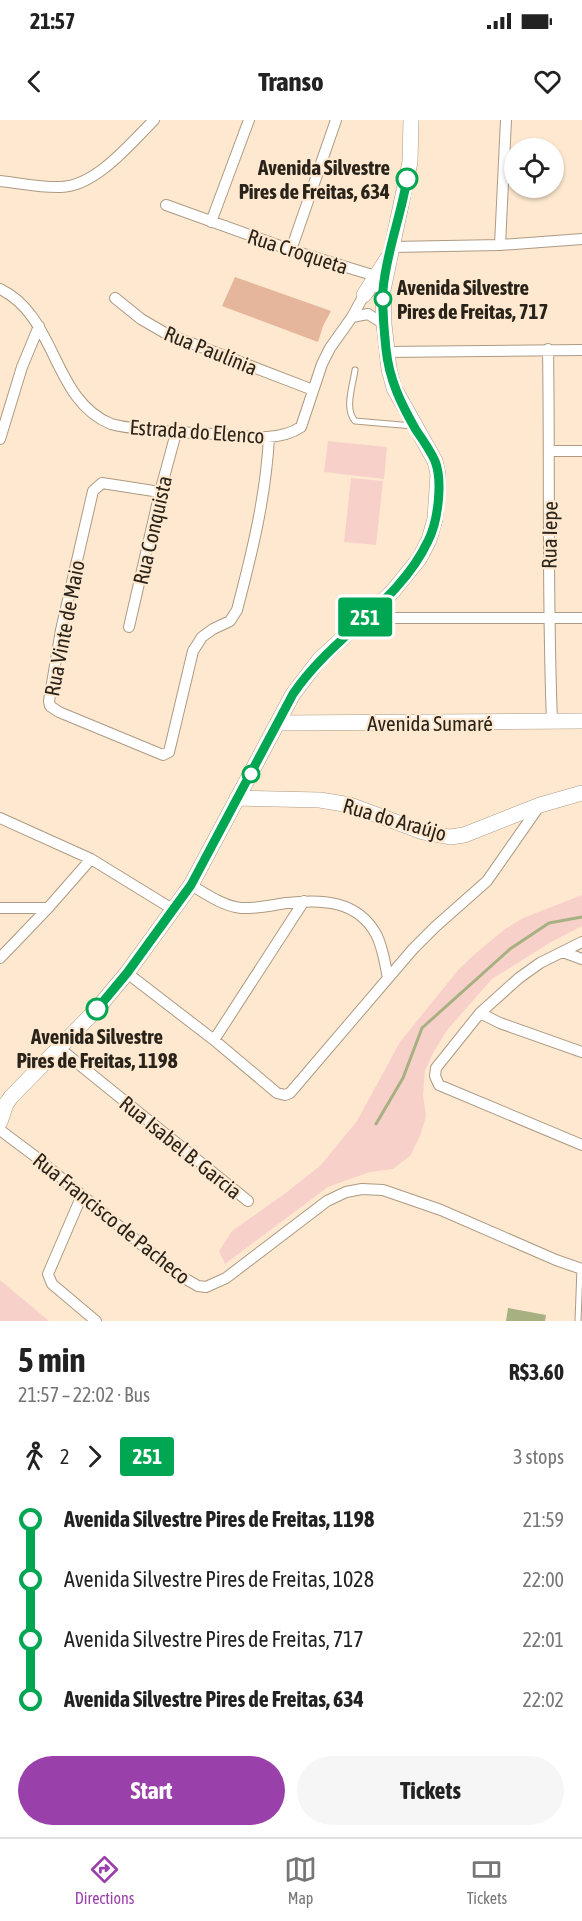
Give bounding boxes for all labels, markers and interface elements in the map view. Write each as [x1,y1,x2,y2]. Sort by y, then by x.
text: 21:57 [30,8,75,34]
icon: back [18,65,51,98]
icon: heart [531,65,564,98]
text: Transo [258,66,324,97]
map controls [504,138,564,198]
button: locate [504,138,564,198]
place label: Avenida Silvestre Pires de Freitas, 634 [239,155,390,203]
marker: Avenida Silvestre Pires de Freitas, 634 [396,168,418,190]
street label: Rua Croqueta [245,223,351,279]
place label: Avenida Silvestre Pires de Freitas, 717 [396,275,548,323]
marker: Avenida Silvestre Pires de Freitas, 717 [374,290,392,308]
street label: Rua Paulínia [161,320,261,380]
street label: Estrada do Elenco [129,414,265,448]
street label: Rua Conquista [128,473,176,587]
street label: Rua Iepe [536,501,562,569]
street label: Rua Vinte de Maio [39,558,89,698]
line badge: 251 [330,598,400,636]
text: 251 [350,605,380,629]
street label: Avenida Sumaré [367,711,493,735]
unlabelled marker [242,765,260,783]
street label: Rua do Araújo [340,793,450,845]
marker: Avenida Silvestre Pires de Freitas, 1198 [86,998,108,1020]
place label: Avenida Silvestre Pires de Freitas, 1198 [16,1024,178,1072]
street label: Rua Isabel B. Garcia [115,1091,247,1203]
street label: Rua Francisco de Pacheco [29,1147,195,1289]
text: 5 min [18,1341,85,1379]
text: R$3.60 [509,1359,564,1385]
text: 21:57 – 22:02 · Bus [18,1383,150,1406]
icon: walk [18,1440,51,1473]
icon: forward [78,1440,111,1473]
text: 251 [132,1444,162,1468]
text: 2 [60,1445,69,1468]
text: 3 stops [513,1445,564,1468]
text: Avenida Silvestre Pires de Freitas, 1198 [64,1506,374,1532]
text: 21:59 [523,1508,564,1531]
text: Avenida Silvestre Pires de Freitas, 1028 [64,1566,374,1592]
text: 22:00 [522,1568,564,1591]
text: Avenida Silvestre Pires de Freitas, 717 [64,1626,364,1652]
text: 22:01 [522,1628,564,1651]
text: Avenida Silvestre Pires de Freitas, 634 [64,1686,364,1712]
text: 22:02 [522,1688,564,1711]
button: Start [18,1756,285,1825]
button: Tickets [297,1756,564,1825]
tab: Directions [75,1853,134,1907]
tab: Map [284,1853,317,1907]
tab: Tickets [467,1853,507,1907]

